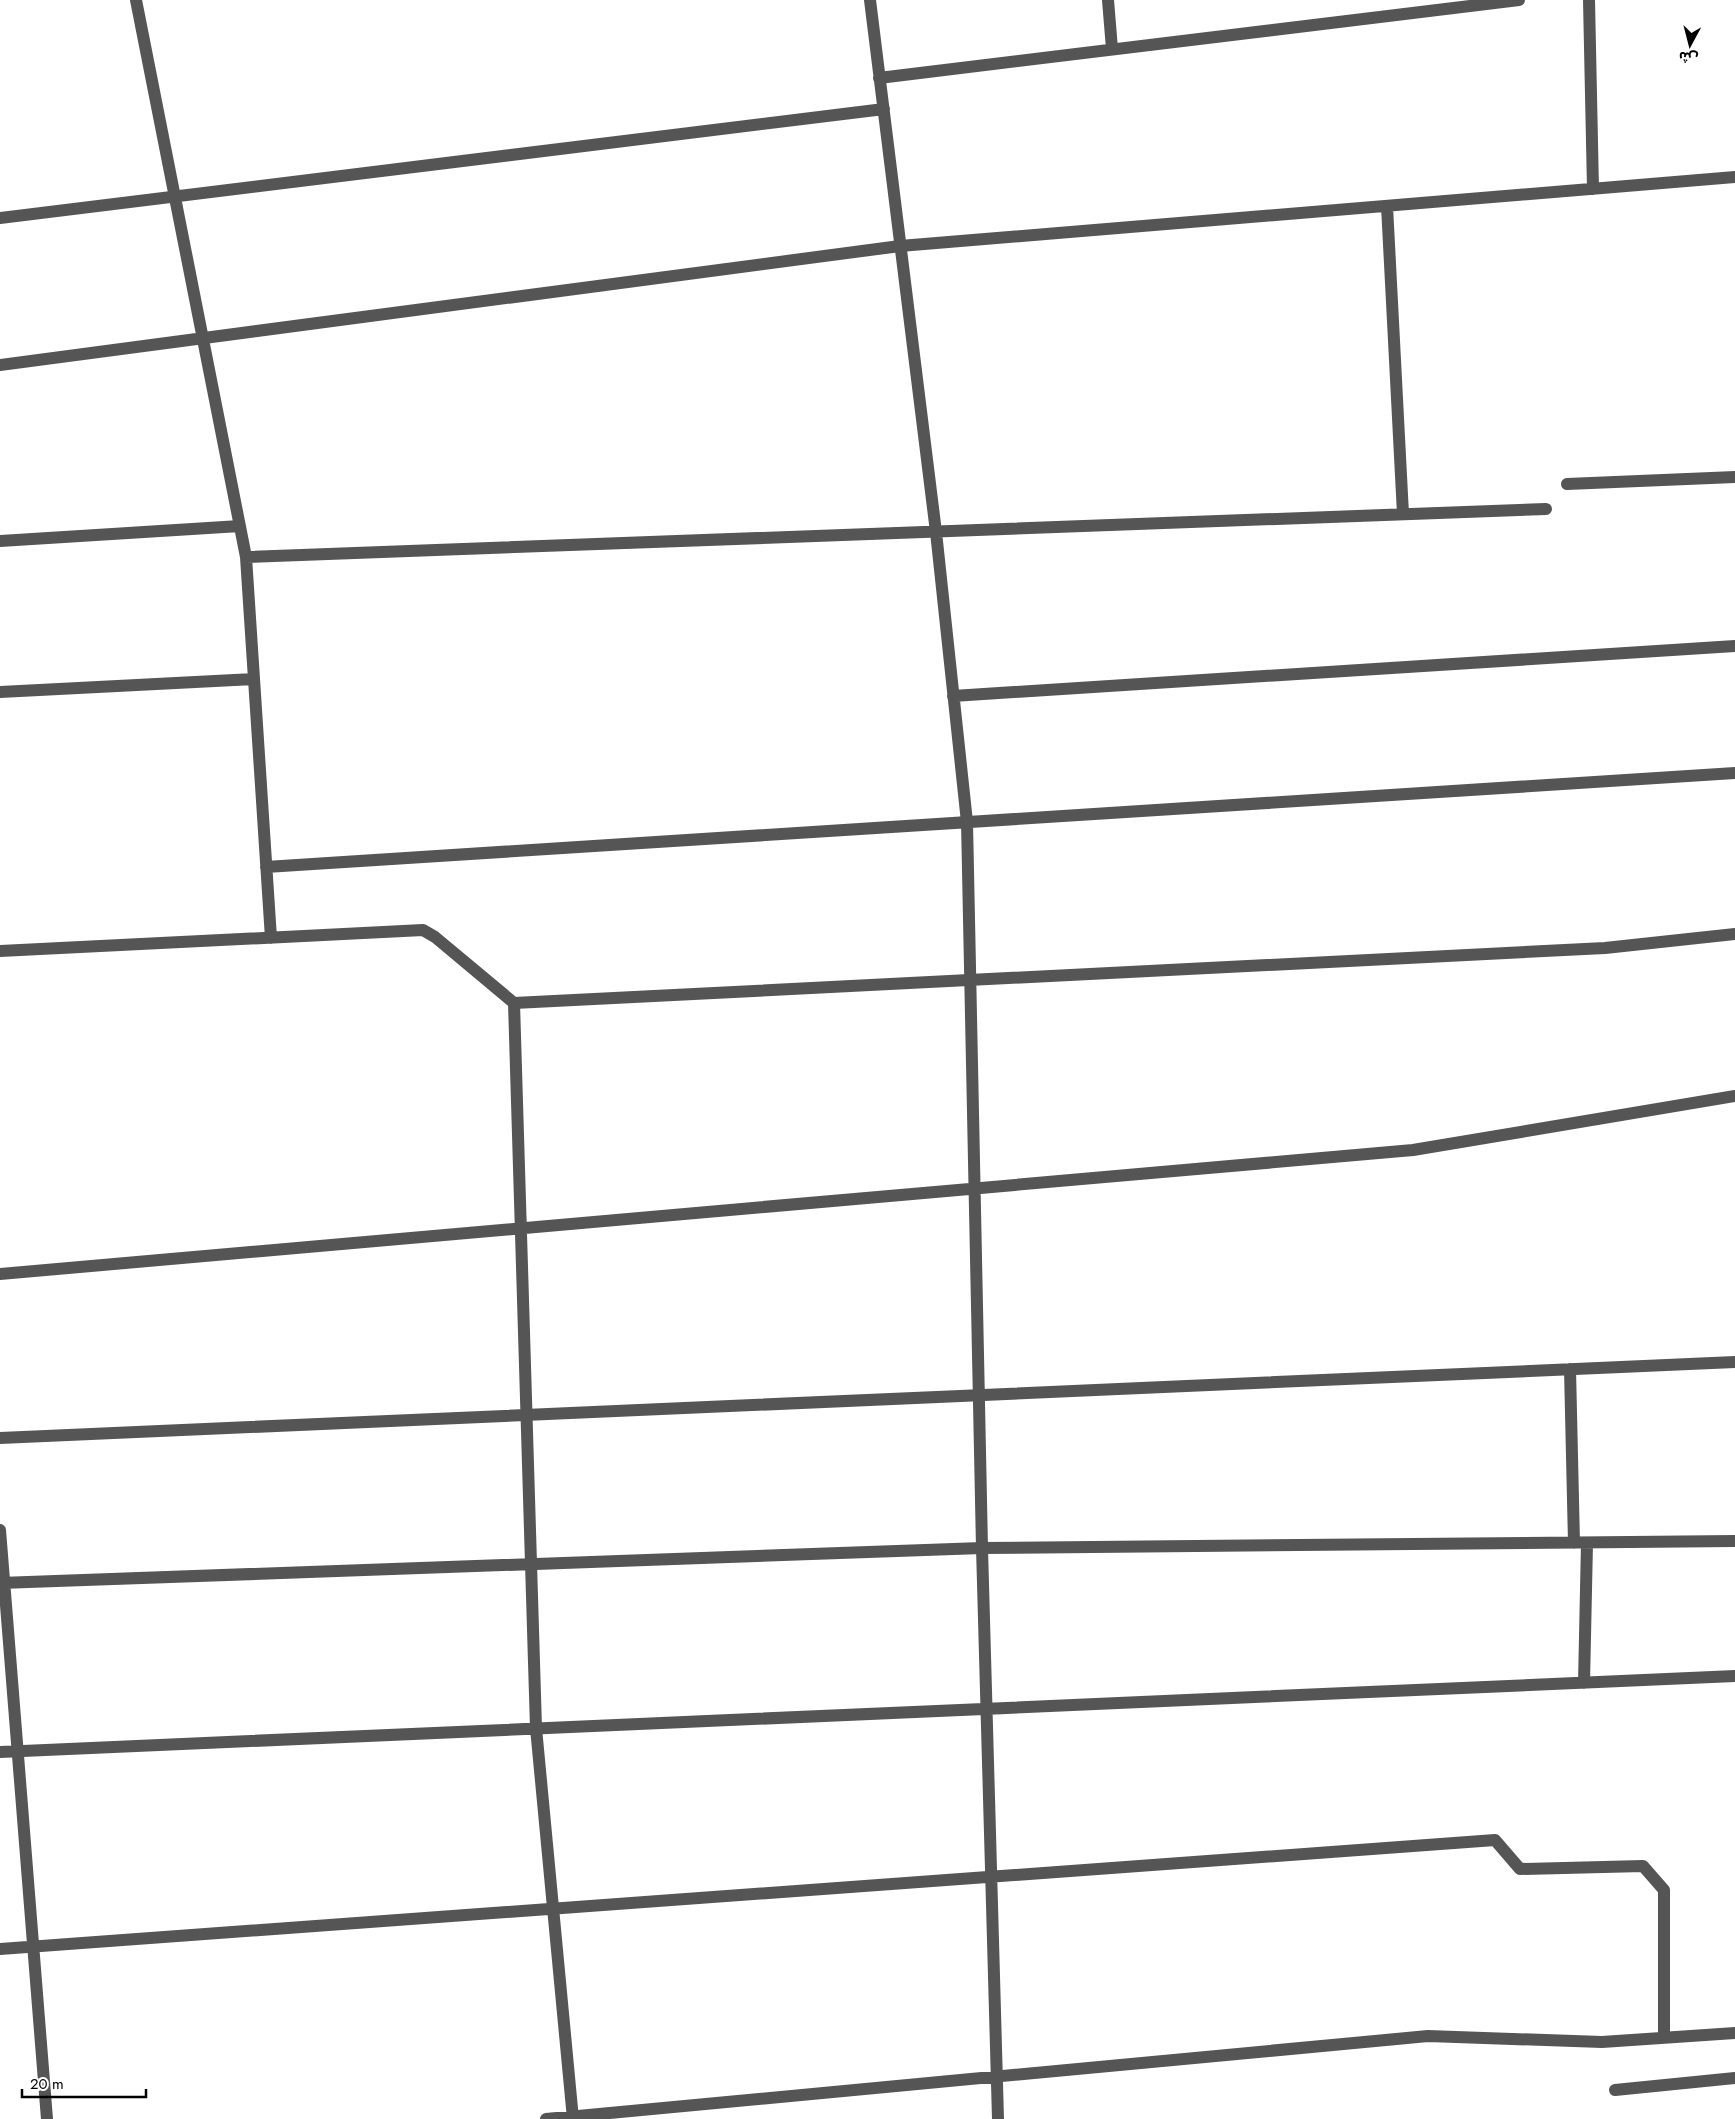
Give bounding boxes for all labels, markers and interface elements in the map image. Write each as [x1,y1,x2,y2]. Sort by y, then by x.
north arrow [1665,20,1715,70]
text: ش [1678,47,1699,69]
scale bar [22,2066,146,2098]
text: 20 m [30,2073,64,2095]

